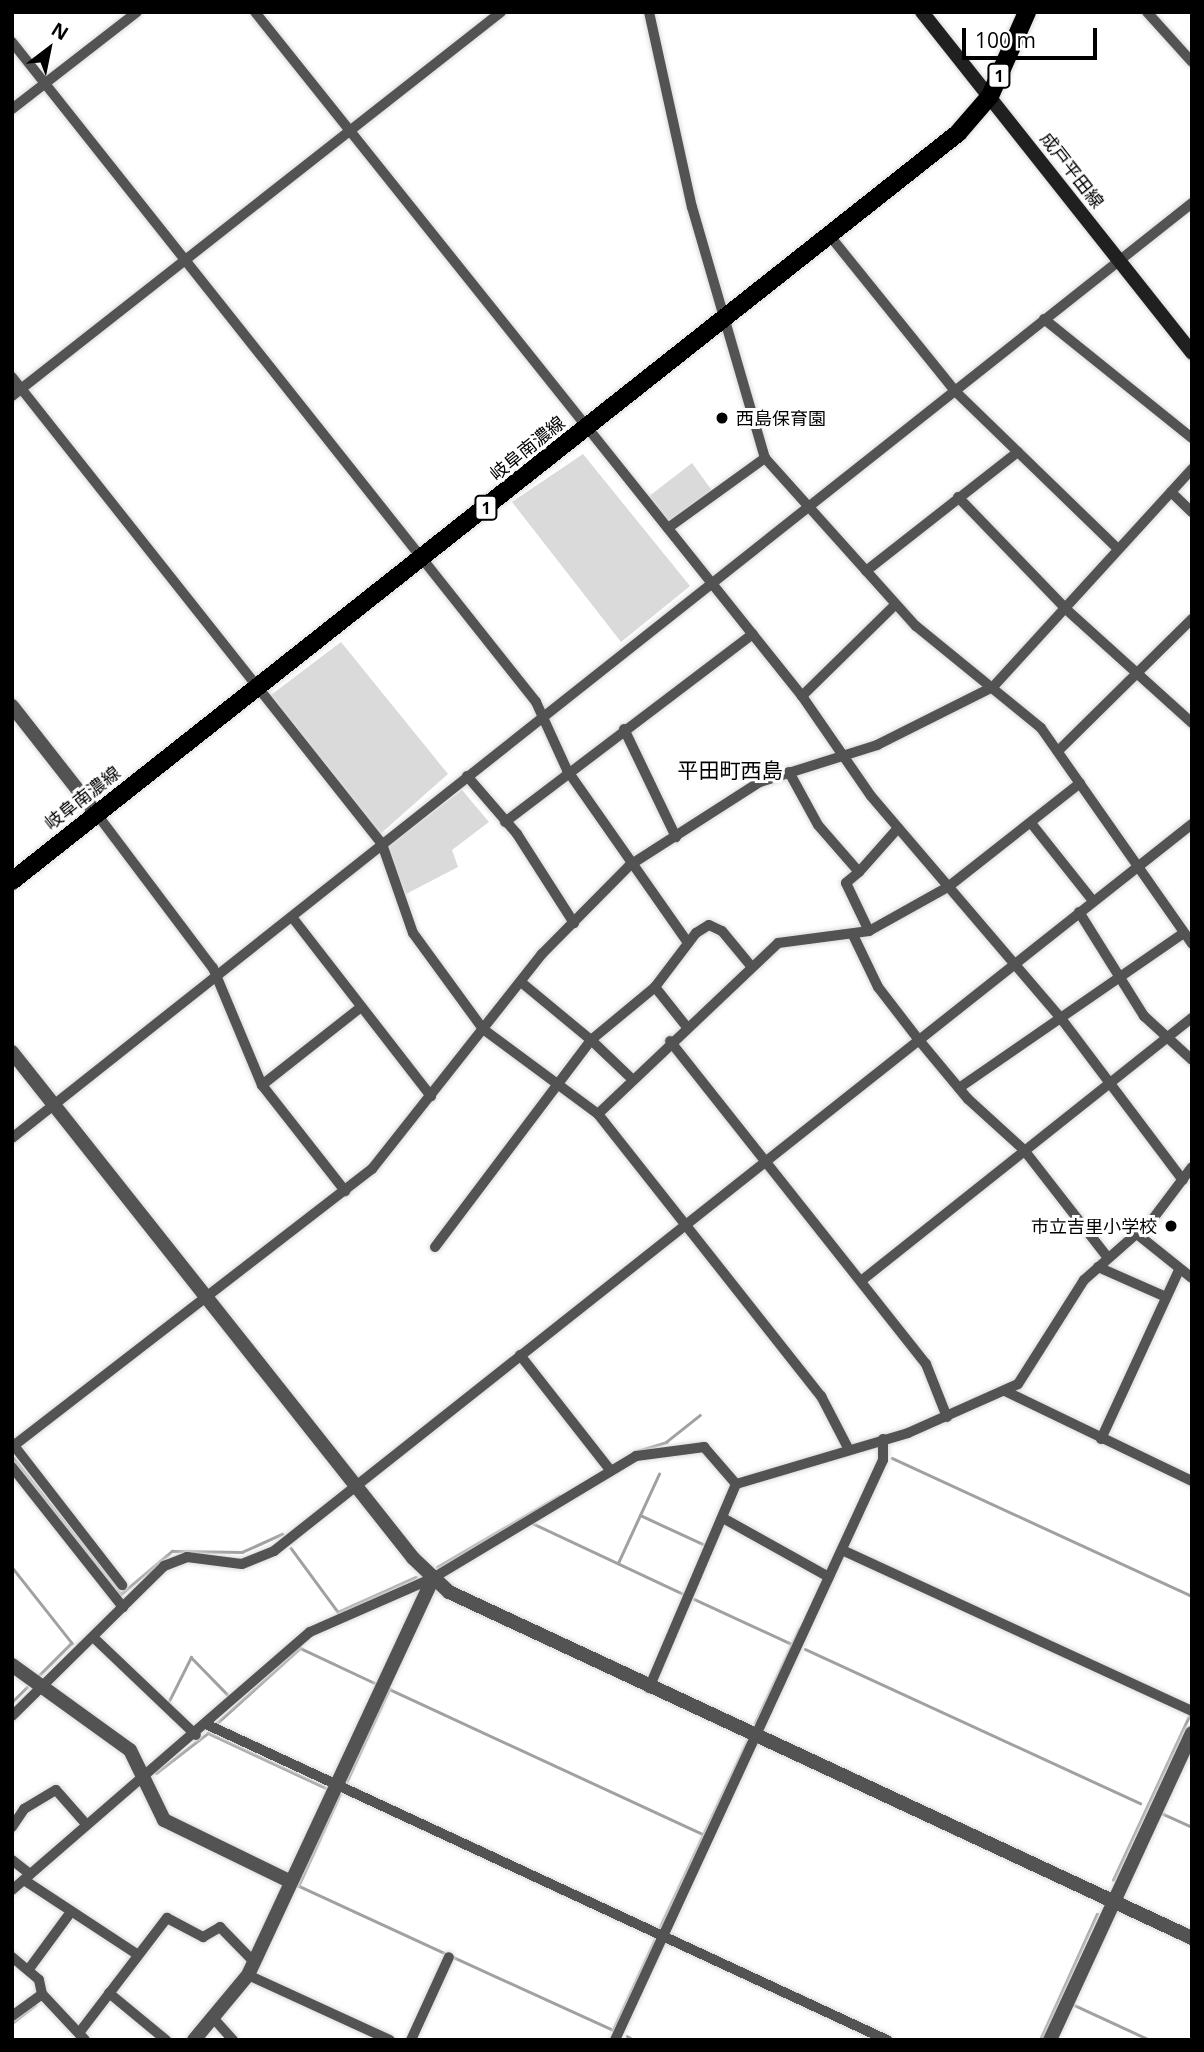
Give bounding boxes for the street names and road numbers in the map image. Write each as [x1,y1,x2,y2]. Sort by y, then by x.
road number: 1 [987,64,1011,88]
street label: 成戸平田線 [1036,128,1108,212]
street label: 岐阜南濃線 [485,411,569,485]
road number: 1 [474,495,498,520]
street label: 岐阜南濃線 [40,762,124,834]

